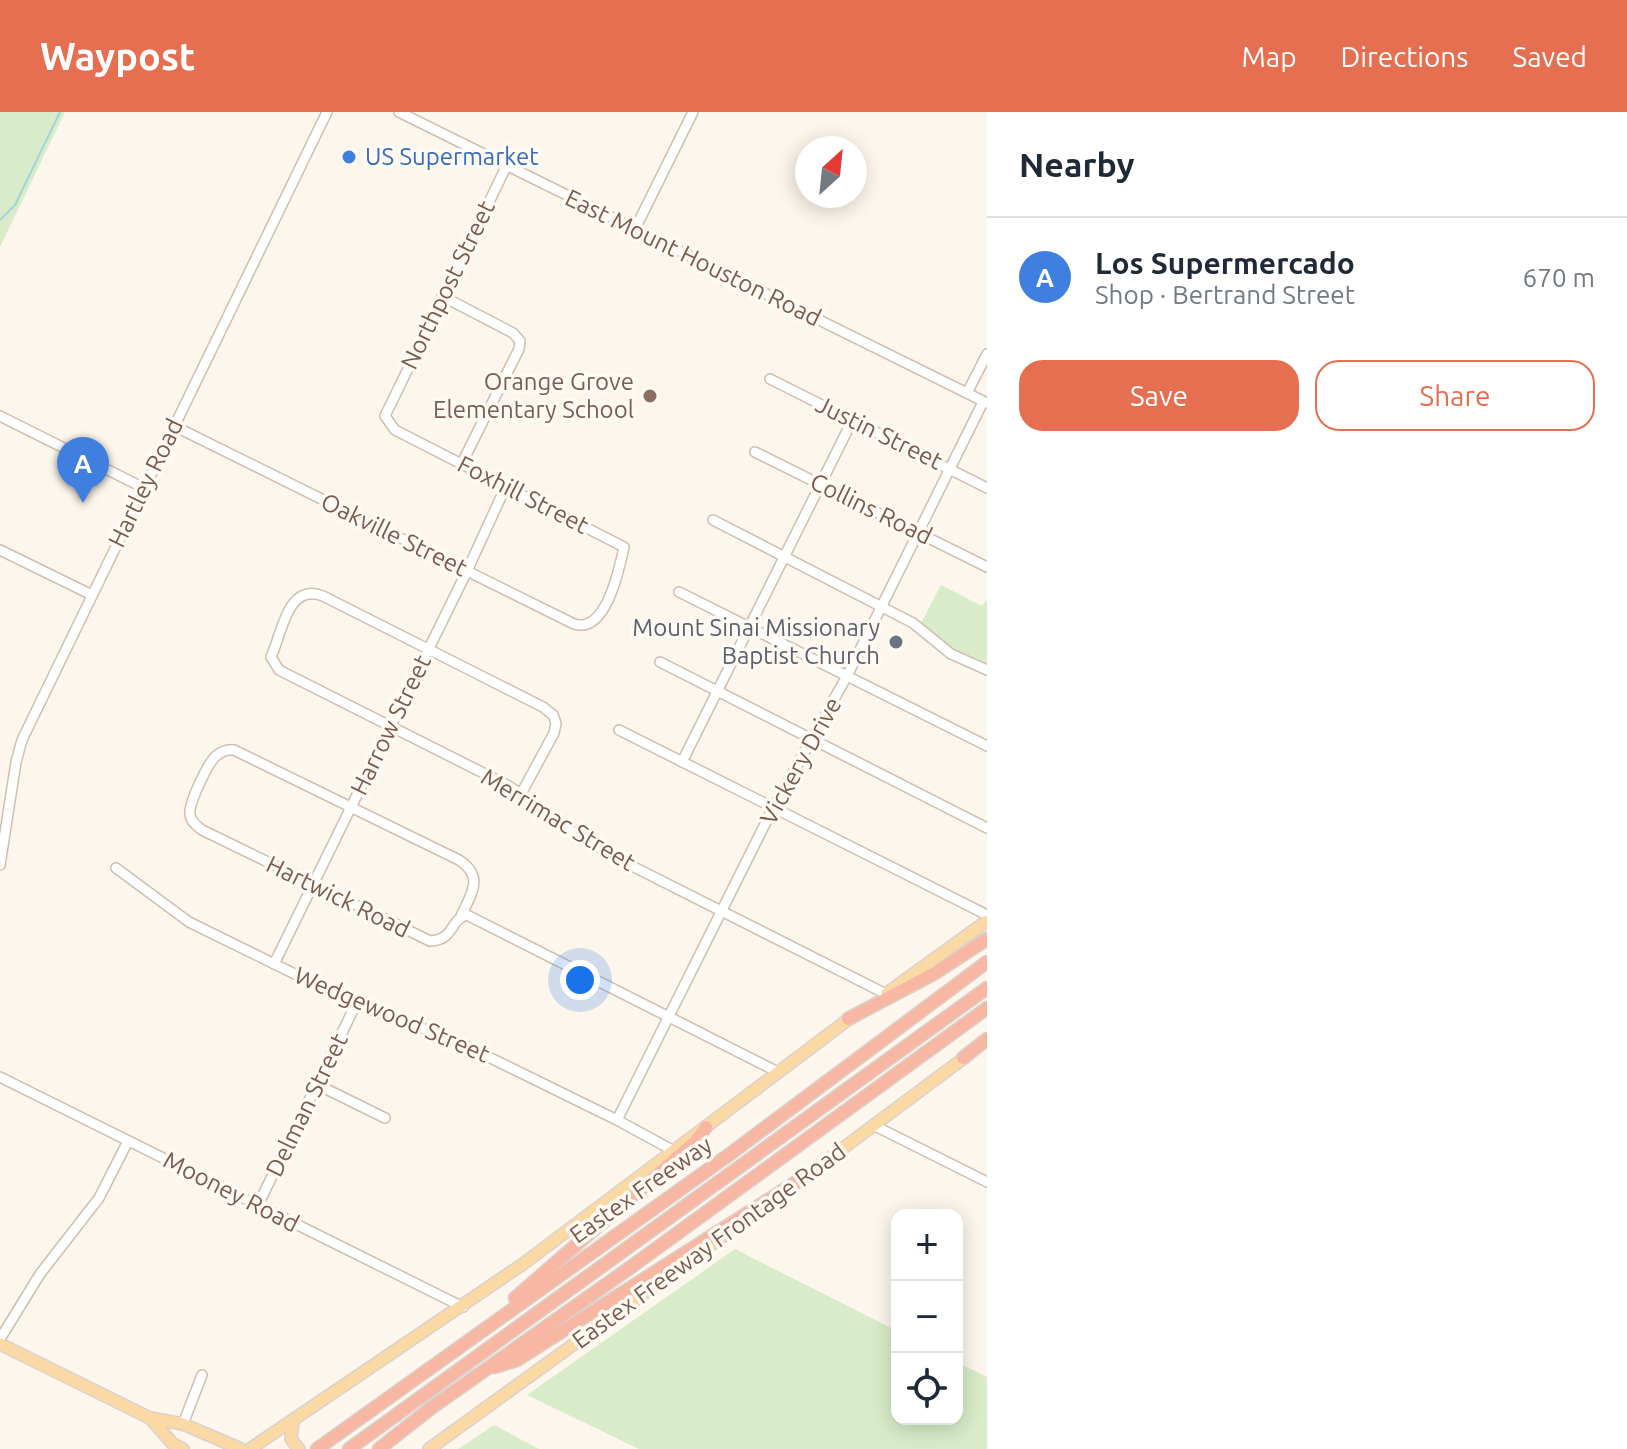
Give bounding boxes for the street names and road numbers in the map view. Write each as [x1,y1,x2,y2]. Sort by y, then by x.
street label: East Mount Houston Road [561,184,826,331]
street label: Northpost Street [395,196,500,373]
street label: Justin Street [812,390,947,475]
street label: Hartley Road [103,414,188,551]
street label: Foxhill Street [453,450,594,539]
street label: Collins Road [806,467,936,550]
street label: Oakville Street [317,488,472,582]
street label: Harrow Street [345,650,436,799]
street label: Vickery Drive [754,692,847,829]
street label: Merrimac Street [476,763,641,876]
street label: Hartwick Road [262,850,414,943]
street label: Wedgewood Street [291,961,494,1068]
street label: Delman Street [260,1028,353,1181]
street label: Eastex Freeway [565,1130,717,1248]
street label: Eastex Freeway Frontage Road [567,1137,850,1354]
street label: Mooney Road [159,1146,303,1237]

